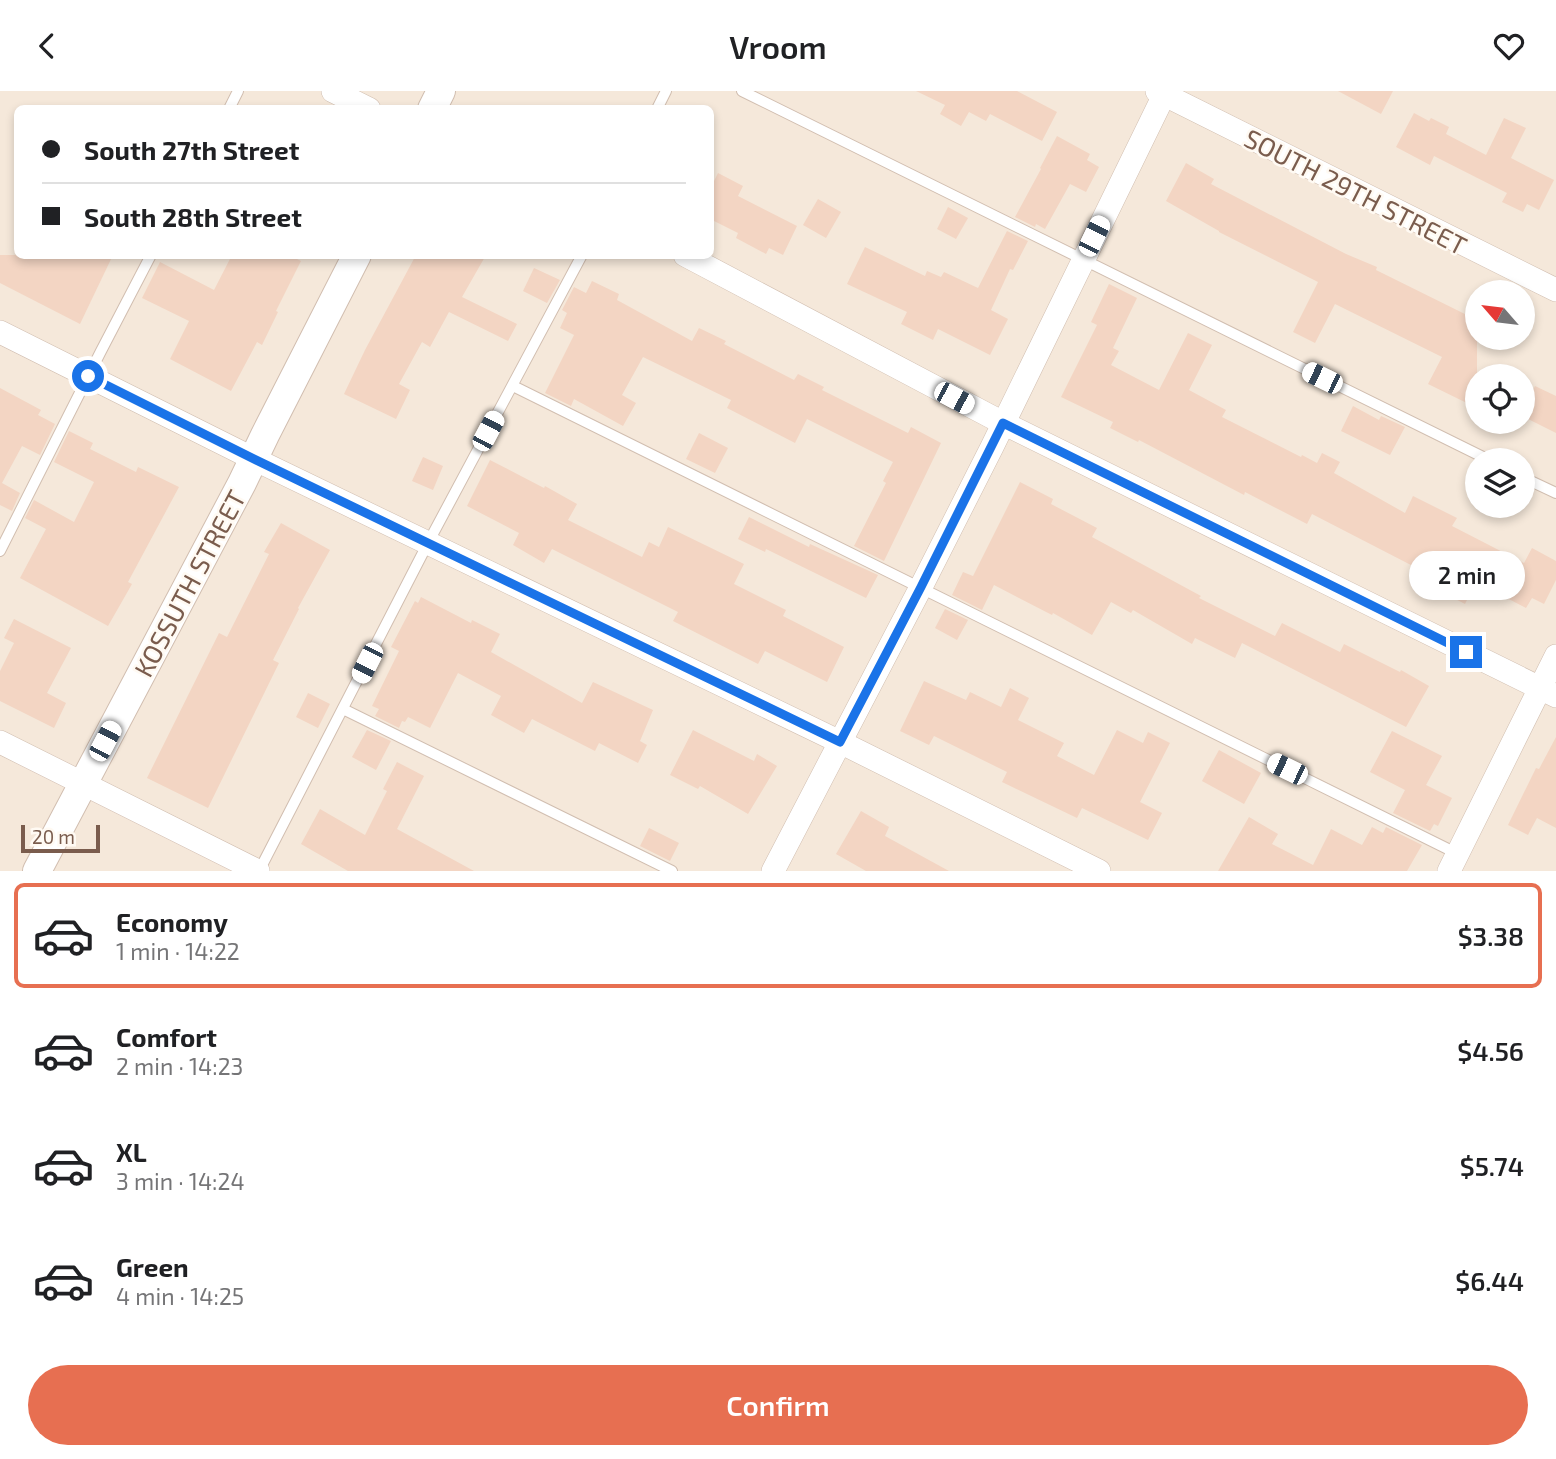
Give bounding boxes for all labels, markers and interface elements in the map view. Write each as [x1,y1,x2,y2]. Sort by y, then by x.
icon: back [28,27,66,65]
text: Vroom [729,27,827,65]
icon: heart [1490,27,1528,65]
street label: SOUTH 29TH STREET [1240,122,1472,260]
text: South 27th Street [84,134,299,165]
text: South 28th Street [84,201,302,232]
car [1076,213,1113,259]
north arrow [1465,280,1535,350]
map controls [1465,280,1535,518]
car [1299,359,1346,397]
route start [72,360,104,392]
button: locate [1465,364,1535,434]
car [931,379,978,417]
car [469,408,508,454]
button: layers [1465,448,1535,518]
street label: KOSSUTH STREET [127,484,251,682]
callout: 2 min [1408,551,1524,599]
text: 2 min [1438,561,1496,589]
route end [1450,636,1482,668]
car [349,640,386,686]
car [86,718,125,764]
car [1264,750,1311,788]
scale bar [21,822,100,854]
text: 20 m [32,825,75,848]
icon: car [32,904,95,967]
text: Economy [116,906,228,937]
text: $3.38 [1458,920,1524,951]
text: 1 min · 14:22 [116,937,240,965]
icon: car [32,1019,95,1082]
text: Comfort [116,1021,217,1052]
text: $4.56 [1457,1035,1524,1066]
text: 2 min · 14:23 [116,1052,243,1080]
icon: car [32,1134,95,1197]
text: XL [116,1136,147,1167]
text: $5.74 [1460,1150,1524,1181]
text: 3 min · 14:24 [116,1167,245,1195]
icon: car [32,1249,95,1312]
text: Green [116,1251,189,1282]
text: $6.44 [1455,1265,1524,1296]
text: 4 min · 14:25 [116,1282,244,1310]
button: Confirm [28,1365,1528,1445]

